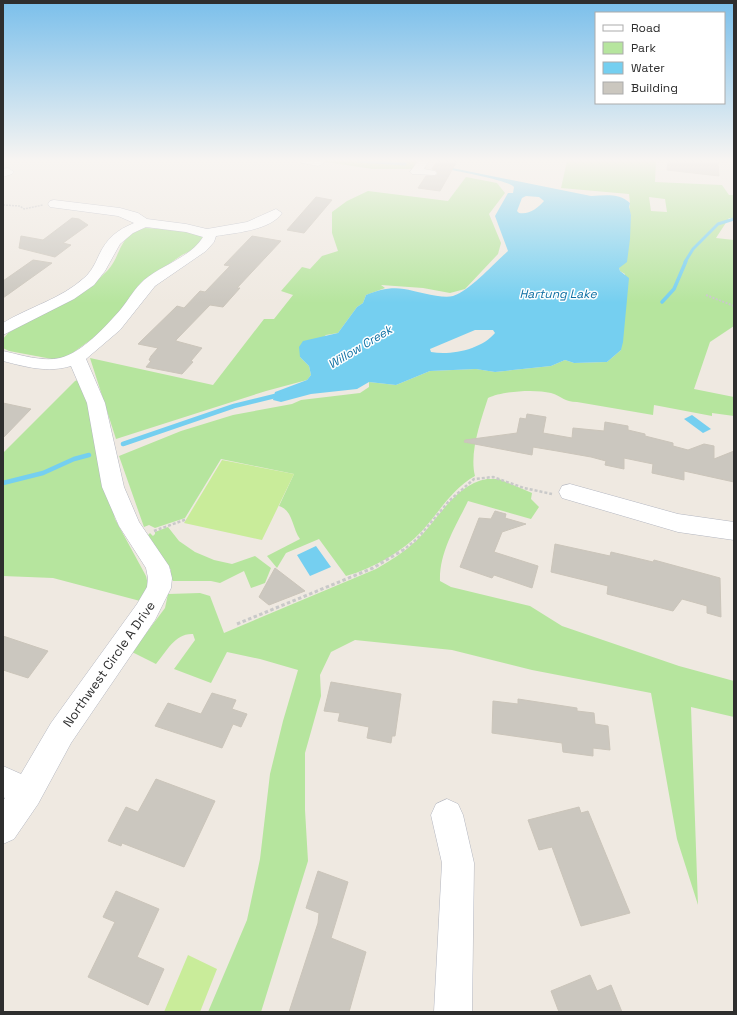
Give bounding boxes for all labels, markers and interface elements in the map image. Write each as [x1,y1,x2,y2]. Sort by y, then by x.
legend [595,12,725,104]
text: Road [631,20,660,36]
text: Park [631,40,656,56]
text: Water [631,60,665,76]
text: Building [631,80,678,96]
water label: Hartung Lake [520,286,597,302]
water label: Willow Creek [325,321,396,372]
street label: Northwest Circle A Drive [59,598,159,730]

